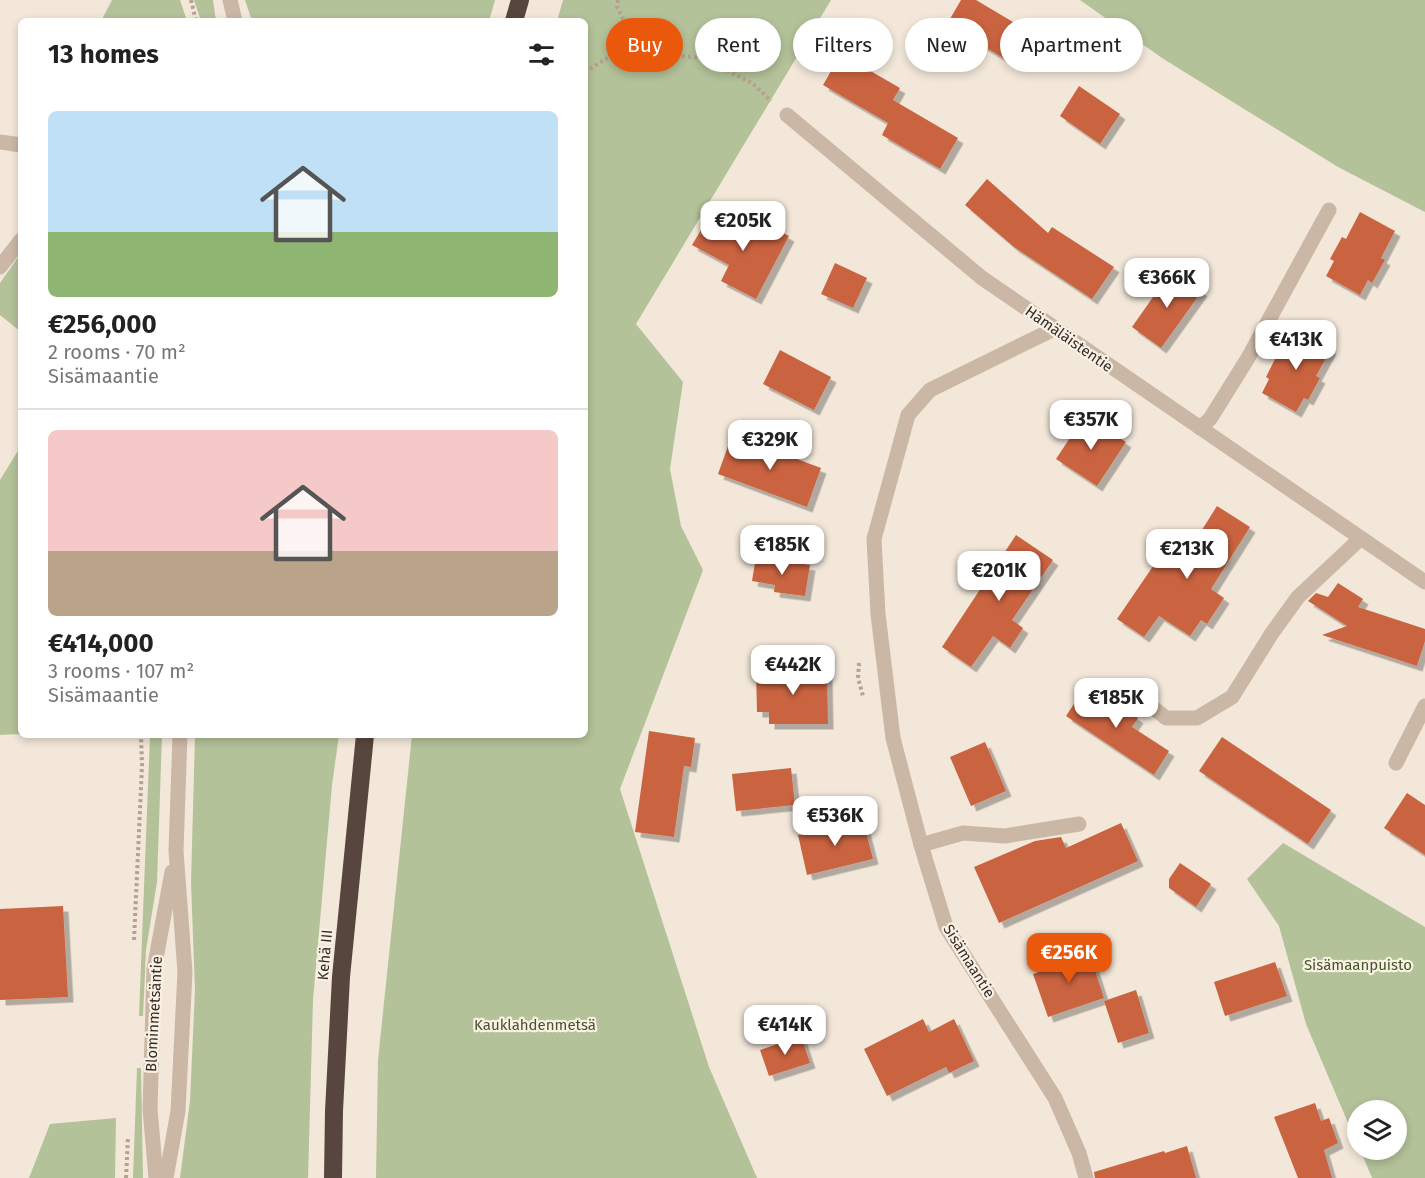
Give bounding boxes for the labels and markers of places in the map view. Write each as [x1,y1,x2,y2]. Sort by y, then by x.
pin: €205K [701,201,785,252]
pin: €366K [1125,258,1209,309]
pin: €413K [1254,320,1338,371]
pin: €357K [1049,400,1133,451]
pin: €329K [728,420,812,471]
pin: €185K [740,525,824,576]
pin: €213K [1145,529,1229,580]
pin: €201K [957,551,1041,602]
pin: €442K [751,645,835,696]
pin: €185K [1074,678,1158,729]
pin: €536K [793,796,877,847]
pin: €256K [1027,933,1111,984]
pin: €414K [743,1005,827,1056]

